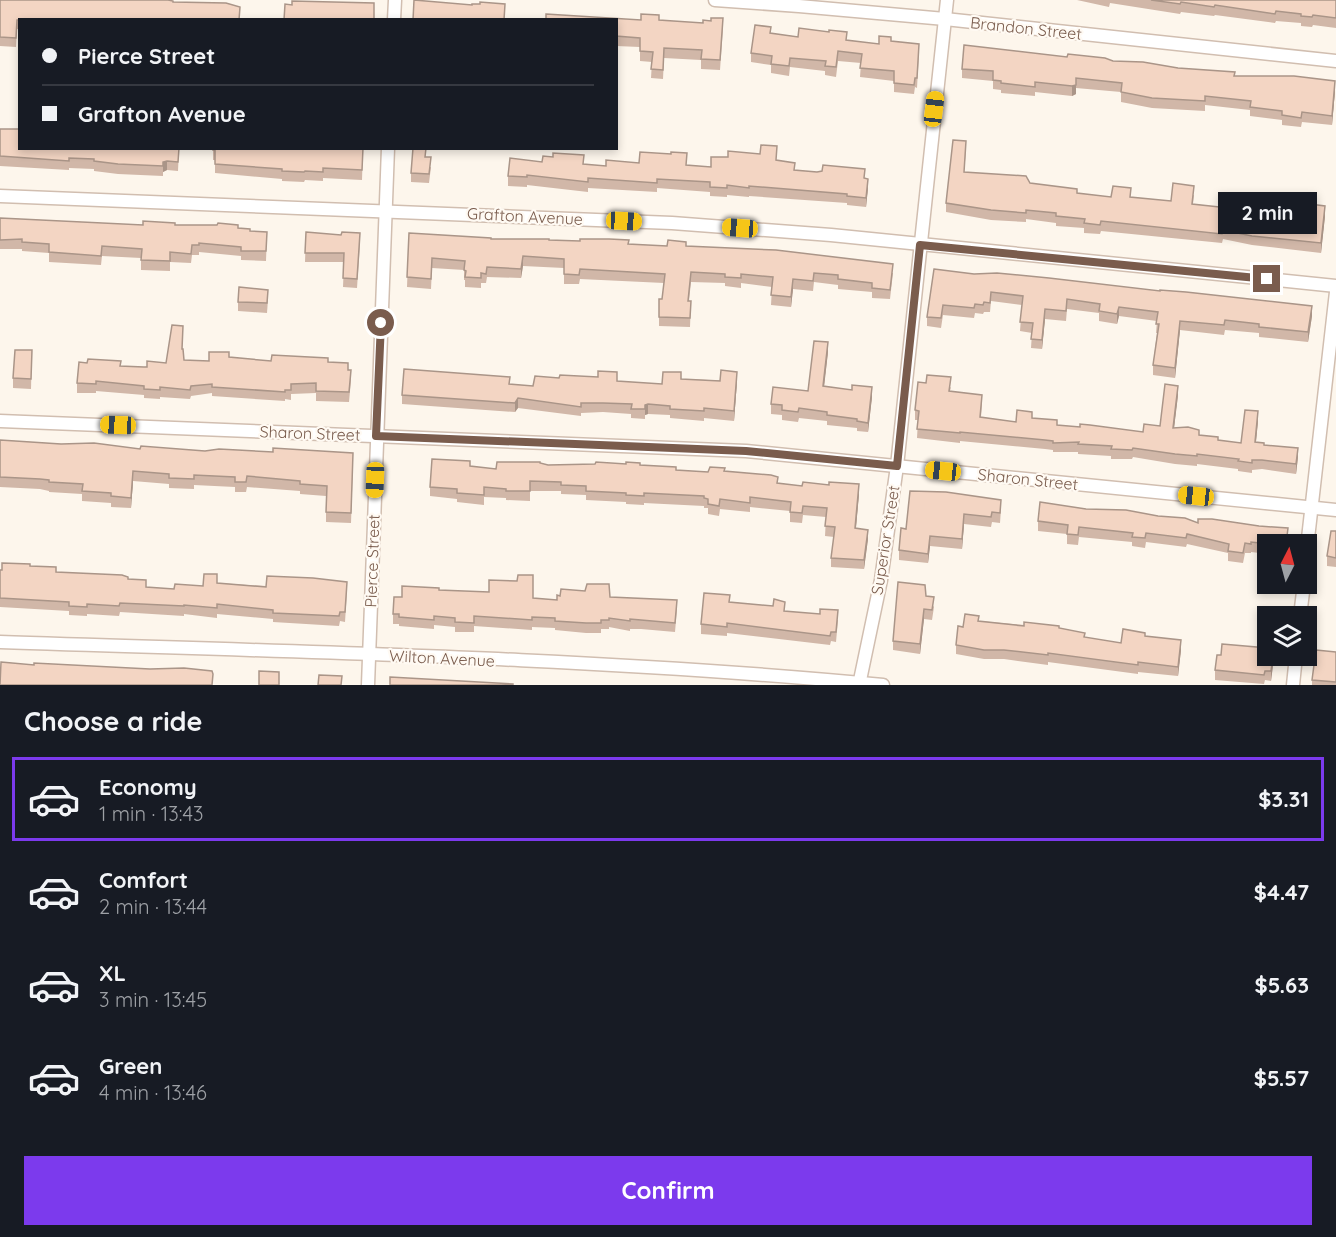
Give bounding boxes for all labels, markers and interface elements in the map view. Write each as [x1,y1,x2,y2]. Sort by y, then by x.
street label: Brandon Street [969,12,1083,44]
text: Pierce Street [78,42,215,70]
car [923,90,945,128]
text: Grafton Avenue [78,100,246,128]
callout: 2 min [1218,192,1316,234]
text: 2 min [1241,200,1294,225]
street label: Grafton Avenue [467,203,583,229]
car [606,211,642,231]
car [721,218,759,238]
route end [1253,265,1280,292]
route start [367,309,394,336]
car [100,415,136,435]
street label: Sharon Street [259,421,361,445]
car [924,460,962,482]
car [365,462,385,498]
street label: Sharon Street [977,464,1079,494]
street label: Superior Street [866,484,904,596]
car [1177,485,1215,507]
street label: Pierce Street [360,514,384,608]
north arrow [1257,534,1317,594]
map controls [1257,534,1317,666]
button: layers [1257,606,1317,666]
street label: Wilton Avenue [389,645,495,671]
text: Choose a ride [24,704,202,738]
icon: car [27,772,81,826]
text: Economy [99,773,197,801]
text: $3.31 [1258,785,1309,813]
text: 1 min · 13:43 [99,801,203,826]
icon: car [27,865,81,919]
text: Comfort [99,866,188,894]
text: $4.47 [1254,878,1309,906]
text: 2 min · 13:44 [99,894,207,919]
icon: car [27,958,81,1012]
text: XL [99,959,126,987]
text: $5.63 [1255,971,1309,999]
text: 3 min · 13:45 [99,987,207,1012]
icon: car [27,1051,81,1105]
text: Green [99,1052,162,1080]
text: $5.57 [1254,1064,1309,1092]
text: 4 min · 13:46 [99,1080,207,1105]
button: Confirm [24,1156,1312,1225]

